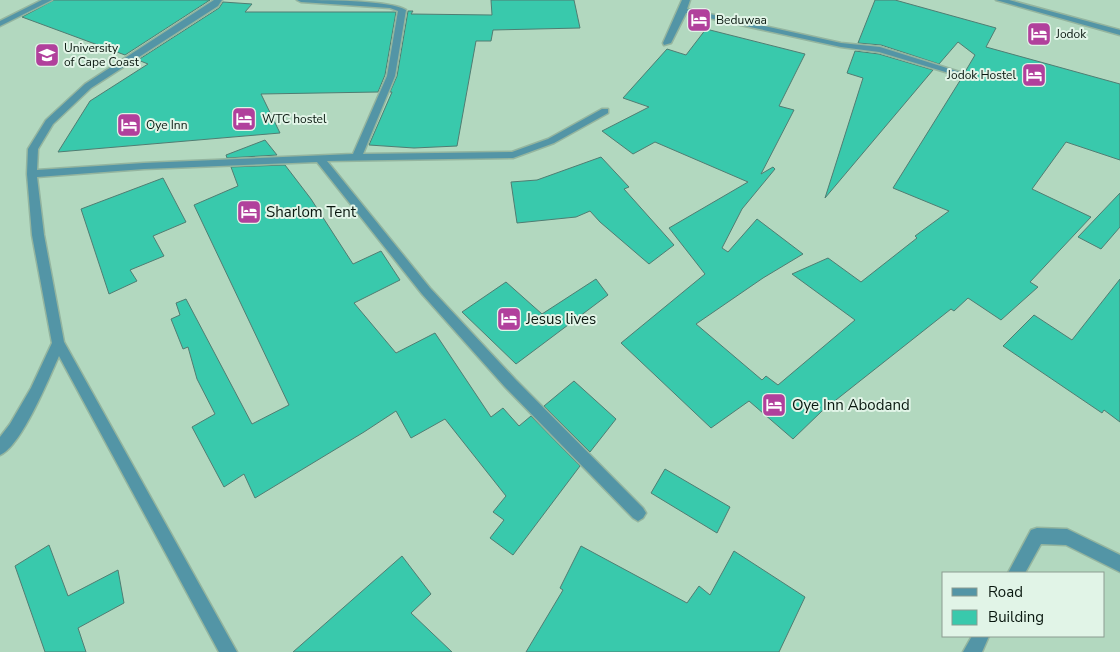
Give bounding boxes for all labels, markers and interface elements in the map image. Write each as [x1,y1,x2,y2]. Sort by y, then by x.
hotel icon: Beduwaa [686,7,712,33]
place label: Beduwaa [716,12,767,28]
hotel icon: Jodok [1026,21,1052,47]
place label: Jodok [1055,26,1087,42]
place label: University of Cape Coast [64,40,140,70]
school or university icon: University of Cape Coast [34,42,60,68]
hotel icon: Jodok Hostel [1021,62,1047,88]
place label: Jodok Hostel [946,67,1016,83]
hotel icon: WTC hostel [231,106,257,132]
place label: WTC hostel [262,111,327,127]
hotel icon: Oye Inn [116,112,142,138]
place label: Oye Inn [146,117,187,133]
hotel icon: Sharlom Tent [236,199,262,225]
place label: Sharlom Tent [266,202,357,222]
hotel icon: Jesus lives [496,306,522,332]
place label: Jesus lives [525,309,596,329]
hotel icon: Oye Inn Abodand [761,392,787,418]
place label: Oye Inn Abodand [792,395,910,415]
legend [942,572,1105,637]
text: Road [988,582,1023,602]
text: Building [988,607,1044,627]

